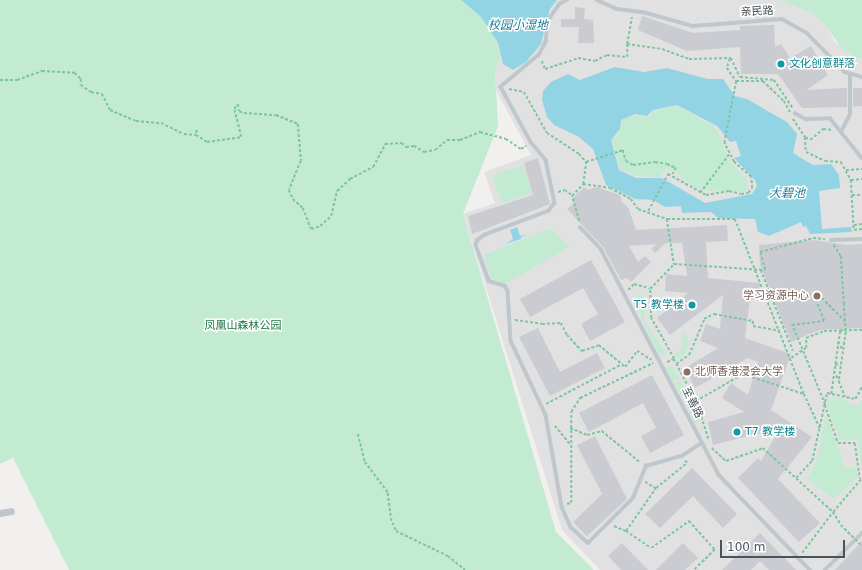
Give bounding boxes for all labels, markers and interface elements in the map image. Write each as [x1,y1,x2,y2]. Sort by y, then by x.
street label: 亲民路 [740,5,774,19]
water label: 校园小湿地 [488,19,548,33]
place label: 文化创意群落 [789,57,855,71]
marker: 文化创意群落 [776,59,786,69]
water label: 大碧池 [769,187,805,201]
place label: 学习资源中心 [743,289,809,303]
marker: 学习资源中心 [812,291,822,301]
place label: T5 教学楼 [634,298,684,312]
marker: T5 教学楼 [687,300,697,310]
park label: 凤凰山森林公园 [205,319,281,333]
place label: 北师香港浸会大学 [695,365,783,379]
marker: 北师香港浸会大学 [682,367,692,377]
street label: 至善路 [679,385,705,421]
place label: T7 教学楼 [745,425,795,439]
marker: T7 教学楼 [732,427,742,437]
scale bar [722,532,847,558]
text: 100 m [727,540,765,554]

